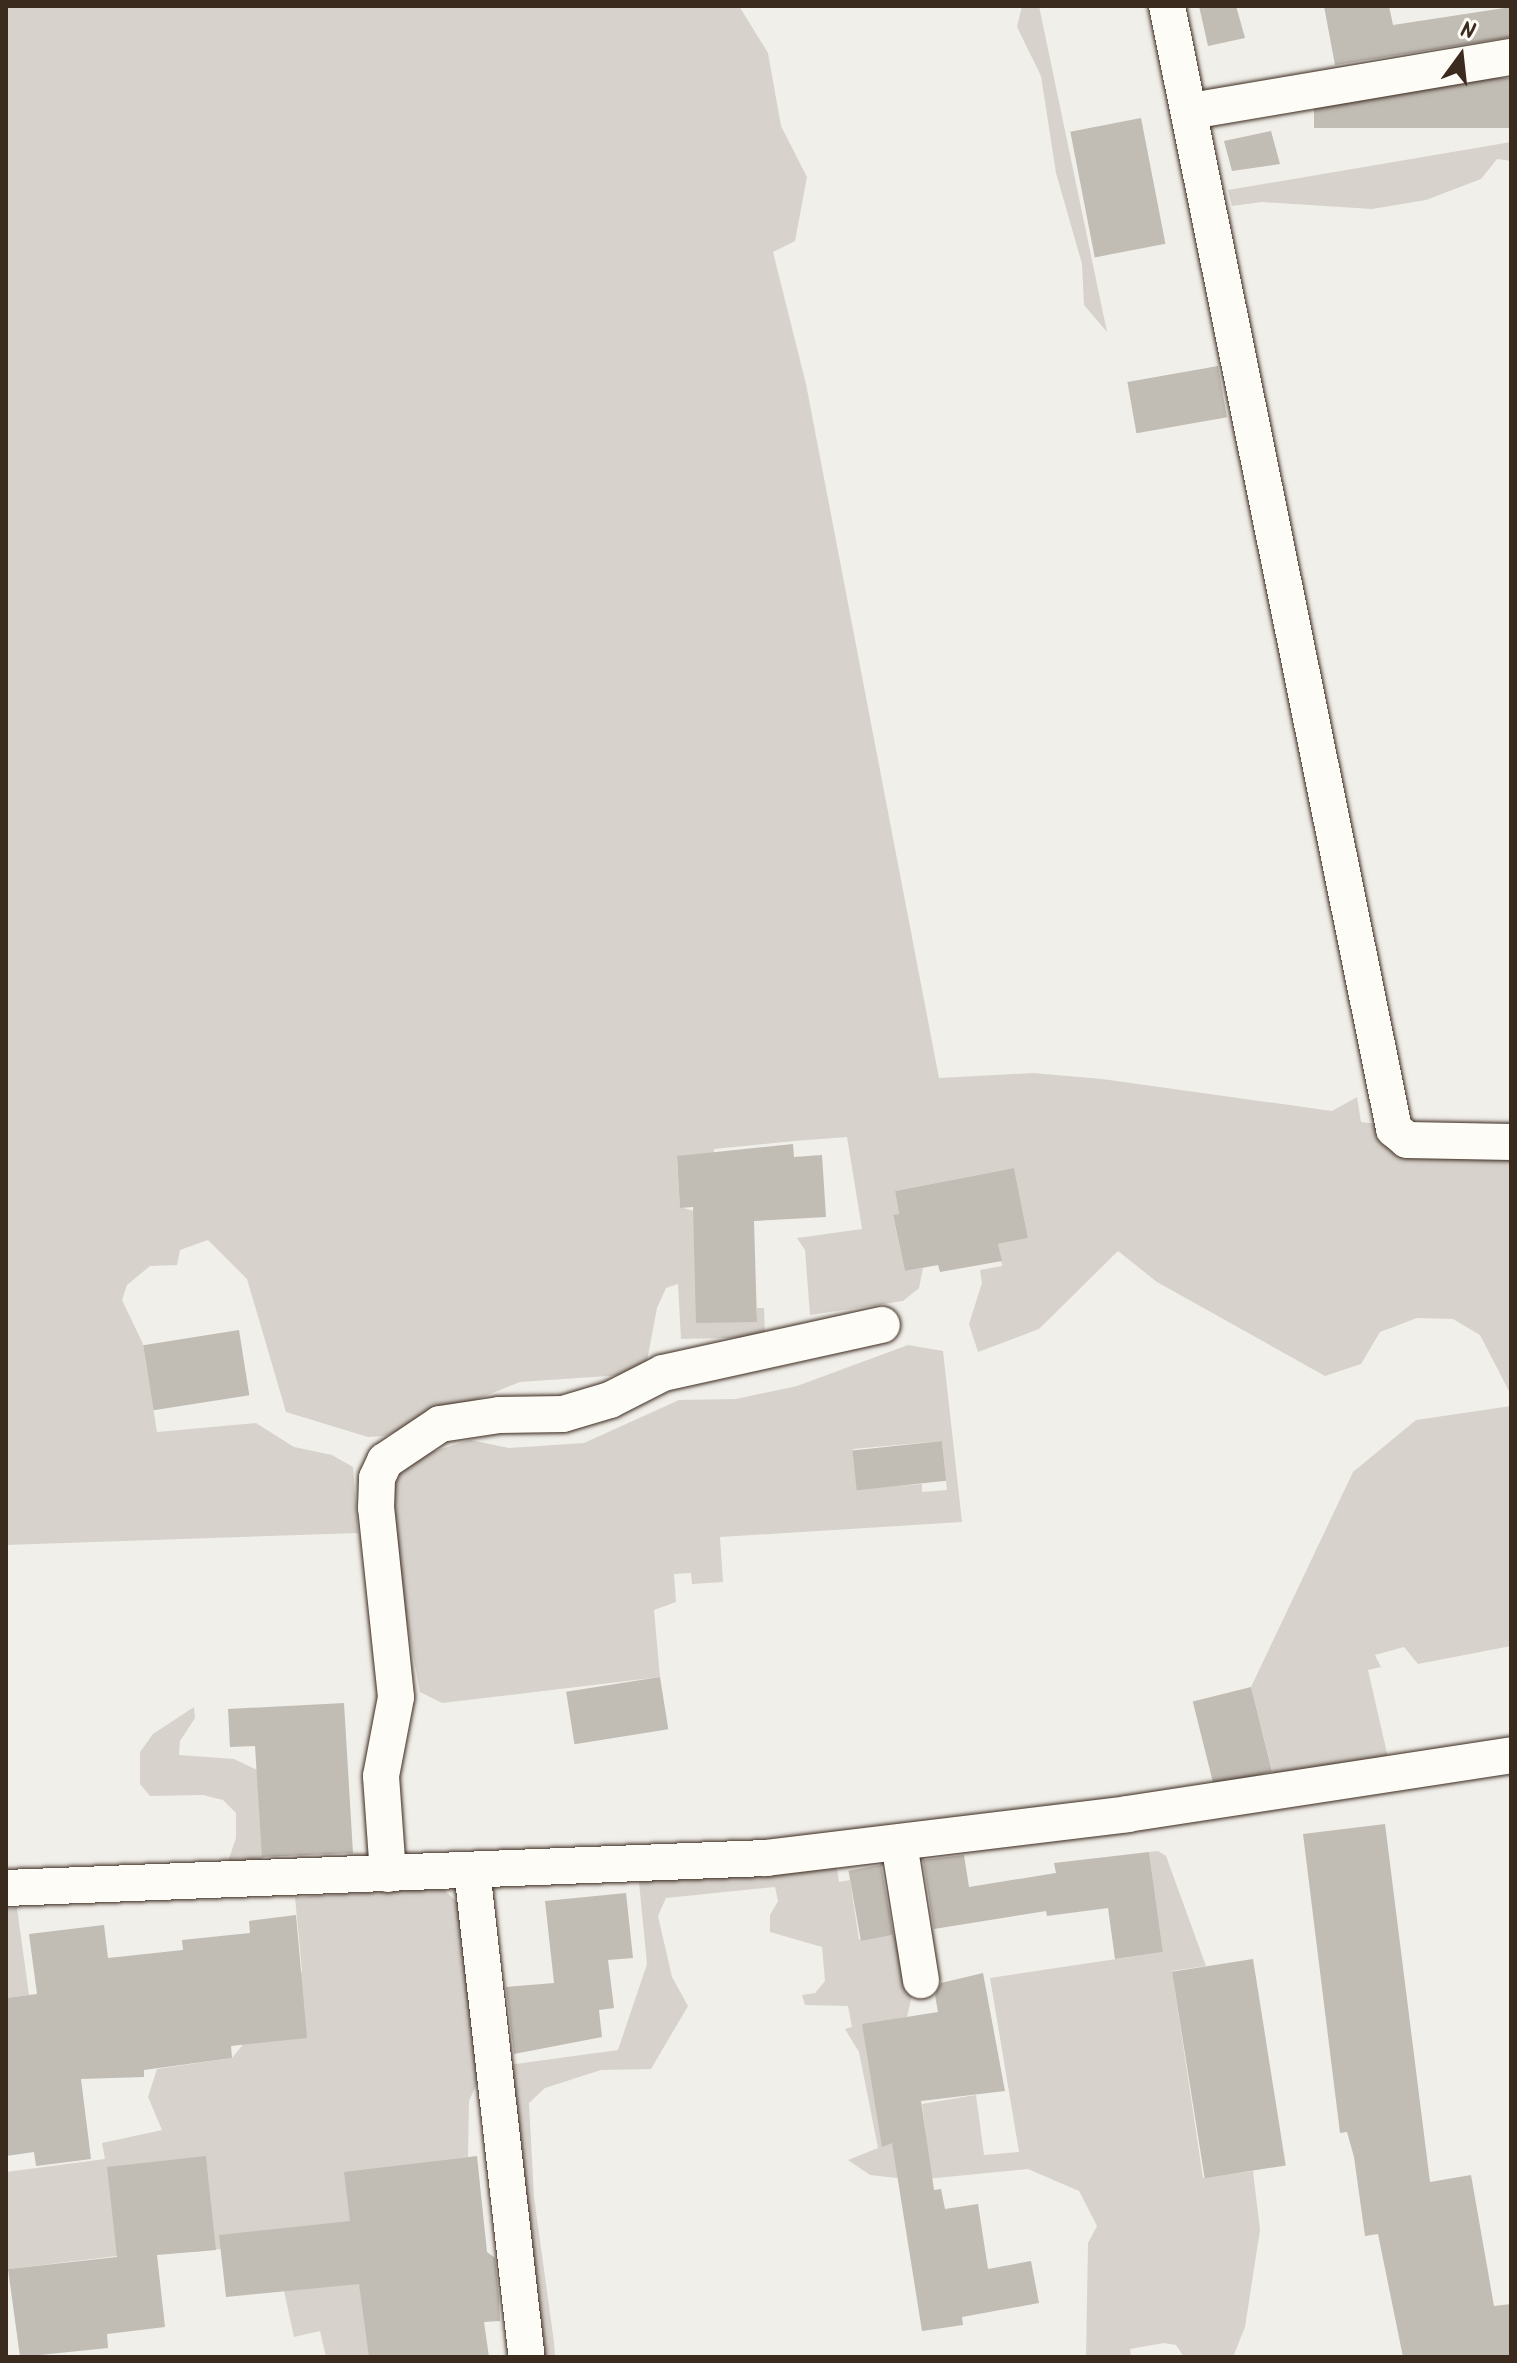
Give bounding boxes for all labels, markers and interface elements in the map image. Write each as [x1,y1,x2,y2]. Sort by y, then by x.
text: N [1456,14,1479,51]
north arrow [1421,16,1501,96]

